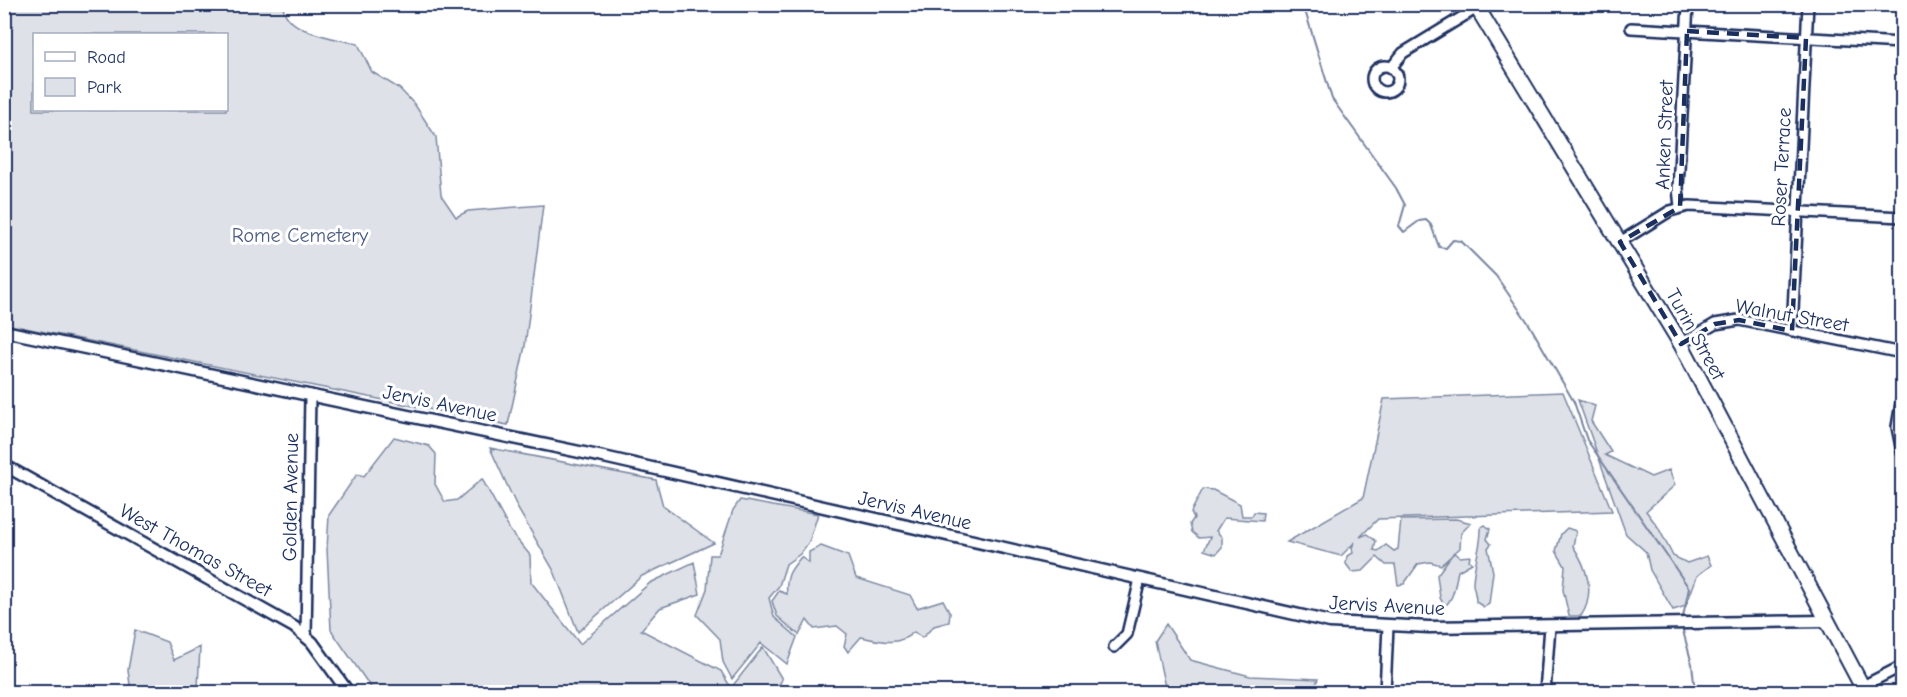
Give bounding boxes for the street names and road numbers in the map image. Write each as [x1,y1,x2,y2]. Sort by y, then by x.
street label: Anken Street [1651,78,1678,190]
street label: Roser Terrace [1767,107,1796,227]
street label: Turin Street [1661,285,1731,385]
street label: Walnut Street [1734,294,1852,337]
street label: Jervis Avenue [381,380,499,427]
street label: Golden Avenue [278,433,303,561]
street label: Jervis Avenue [856,486,974,535]
street label: West Thomas Street [116,499,277,602]
street label: Jervis Avenue [1328,591,1445,620]

